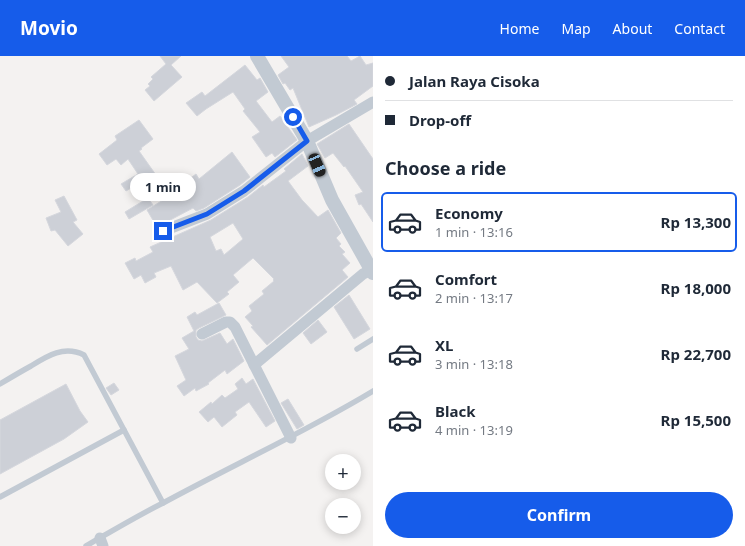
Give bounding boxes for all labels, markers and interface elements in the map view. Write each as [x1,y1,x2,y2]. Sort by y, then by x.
text: Movio [20,15,78,41]
text: Home [500,19,539,38]
text: Map [561,19,591,38]
text: About [613,19,652,38]
text: Contact [674,19,725,38]
text: Jalan Raya Cisoka [409,71,540,91]
route start [284,108,302,126]
text: Drop-off [409,110,471,130]
car [307,152,327,178]
text: Choose a ride [385,156,506,180]
callout: 1 min [130,173,196,201]
text: 1 min [145,178,181,196]
text: Economy [435,203,503,223]
icon: car [387,204,423,240]
text: Rp 13,300 [661,212,731,232]
route end [154,222,172,240]
text: 1 min · 13:16 [435,223,513,241]
text: Comfort [435,269,497,289]
icon: car [387,270,423,306]
text: Rp 18,000 [661,278,731,298]
text: 2 min · 13:17 [435,289,513,307]
text: XL [435,335,453,355]
icon: car [387,336,423,372]
text: Rp 22,700 [661,344,731,364]
text: 3 min · 13:18 [435,355,513,373]
text: Black [435,401,475,421]
icon: car [387,402,423,438]
text: Rp 15,500 [661,410,731,430]
text: 4 min · 13:19 [435,421,513,439]
map controls [325,454,361,534]
button: + [325,454,361,490]
button: Confirm [385,492,733,538]
button: − [325,498,361,534]

